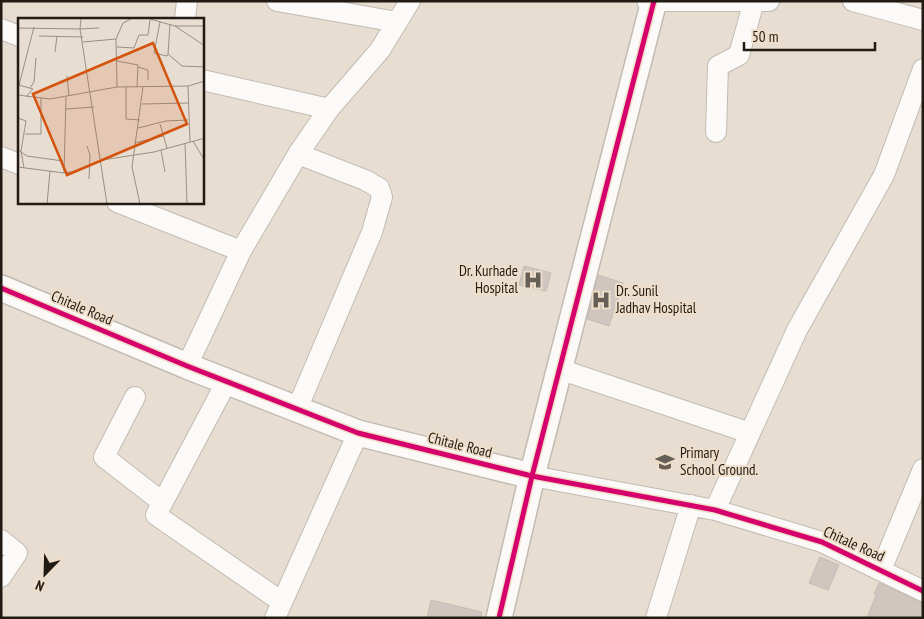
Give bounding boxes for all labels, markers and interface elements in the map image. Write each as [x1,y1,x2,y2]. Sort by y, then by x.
inset map [18,18,204,204]
scale bar [744,20,875,52]
text: 50 m [752,27,778,46]
place label: Dr. Kurhade Hospital [459,261,518,297]
hospital icon: Dr. Kurhade Hospital [522,269,544,291]
place label: Dr. Sunil Jadhav Hospital [615,281,697,317]
street label: Chitale Road [48,286,116,329]
hospital icon: Dr. Sunil Jadhav Hospital [590,289,612,311]
street label: Chitale Road [426,427,494,462]
place label: Primary School Ground. [680,443,759,479]
school or university icon: Primary School Ground. [654,451,676,473]
street label: Chitale Road [821,522,888,566]
north arrow [20,549,70,599]
text: N [33,576,47,596]

